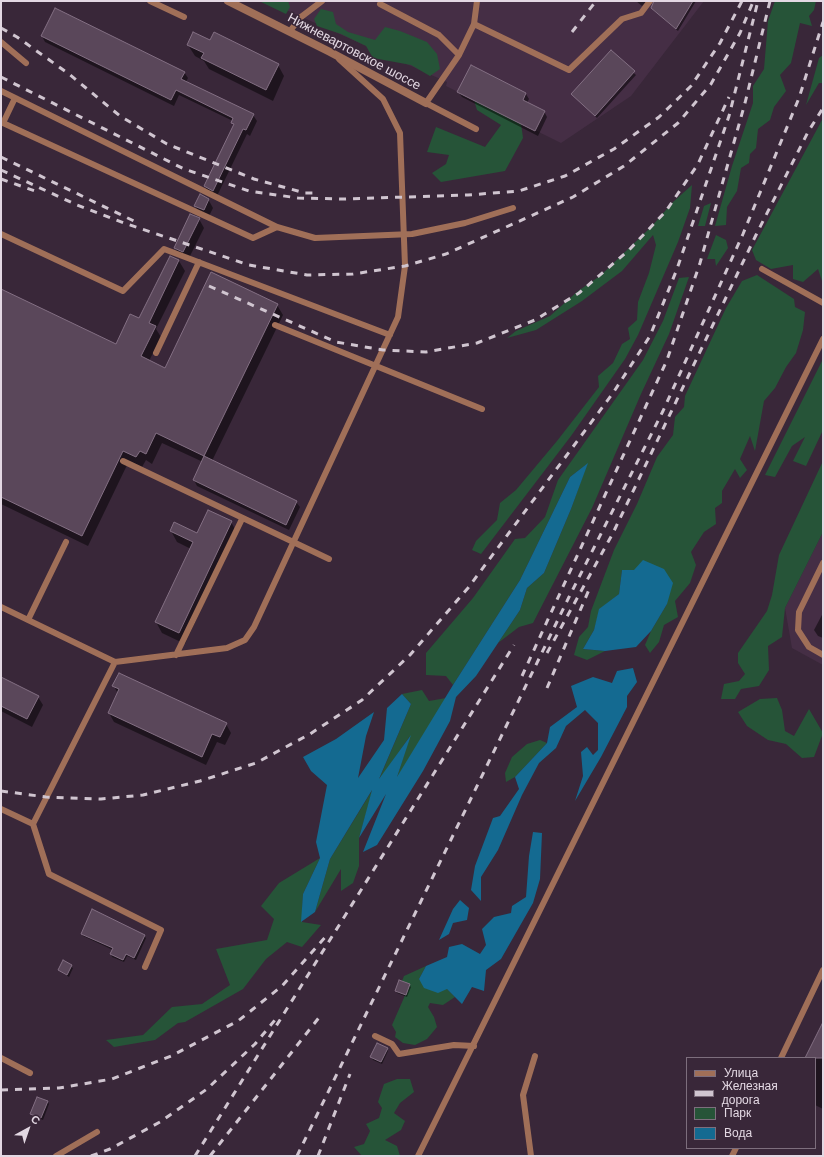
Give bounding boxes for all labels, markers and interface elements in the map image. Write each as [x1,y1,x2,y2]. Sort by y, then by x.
street label: Нижневартовское шоссе [285,10,423,94]
legend [686,1057,816,1149]
text: Улица [724,1066,758,1080]
text: Железная дорога [722,1079,778,1107]
text: Парк [724,1106,751,1120]
north arrow [8,1109,48,1149]
text: С [29,1113,43,1127]
text: Вода [724,1126,752,1140]

